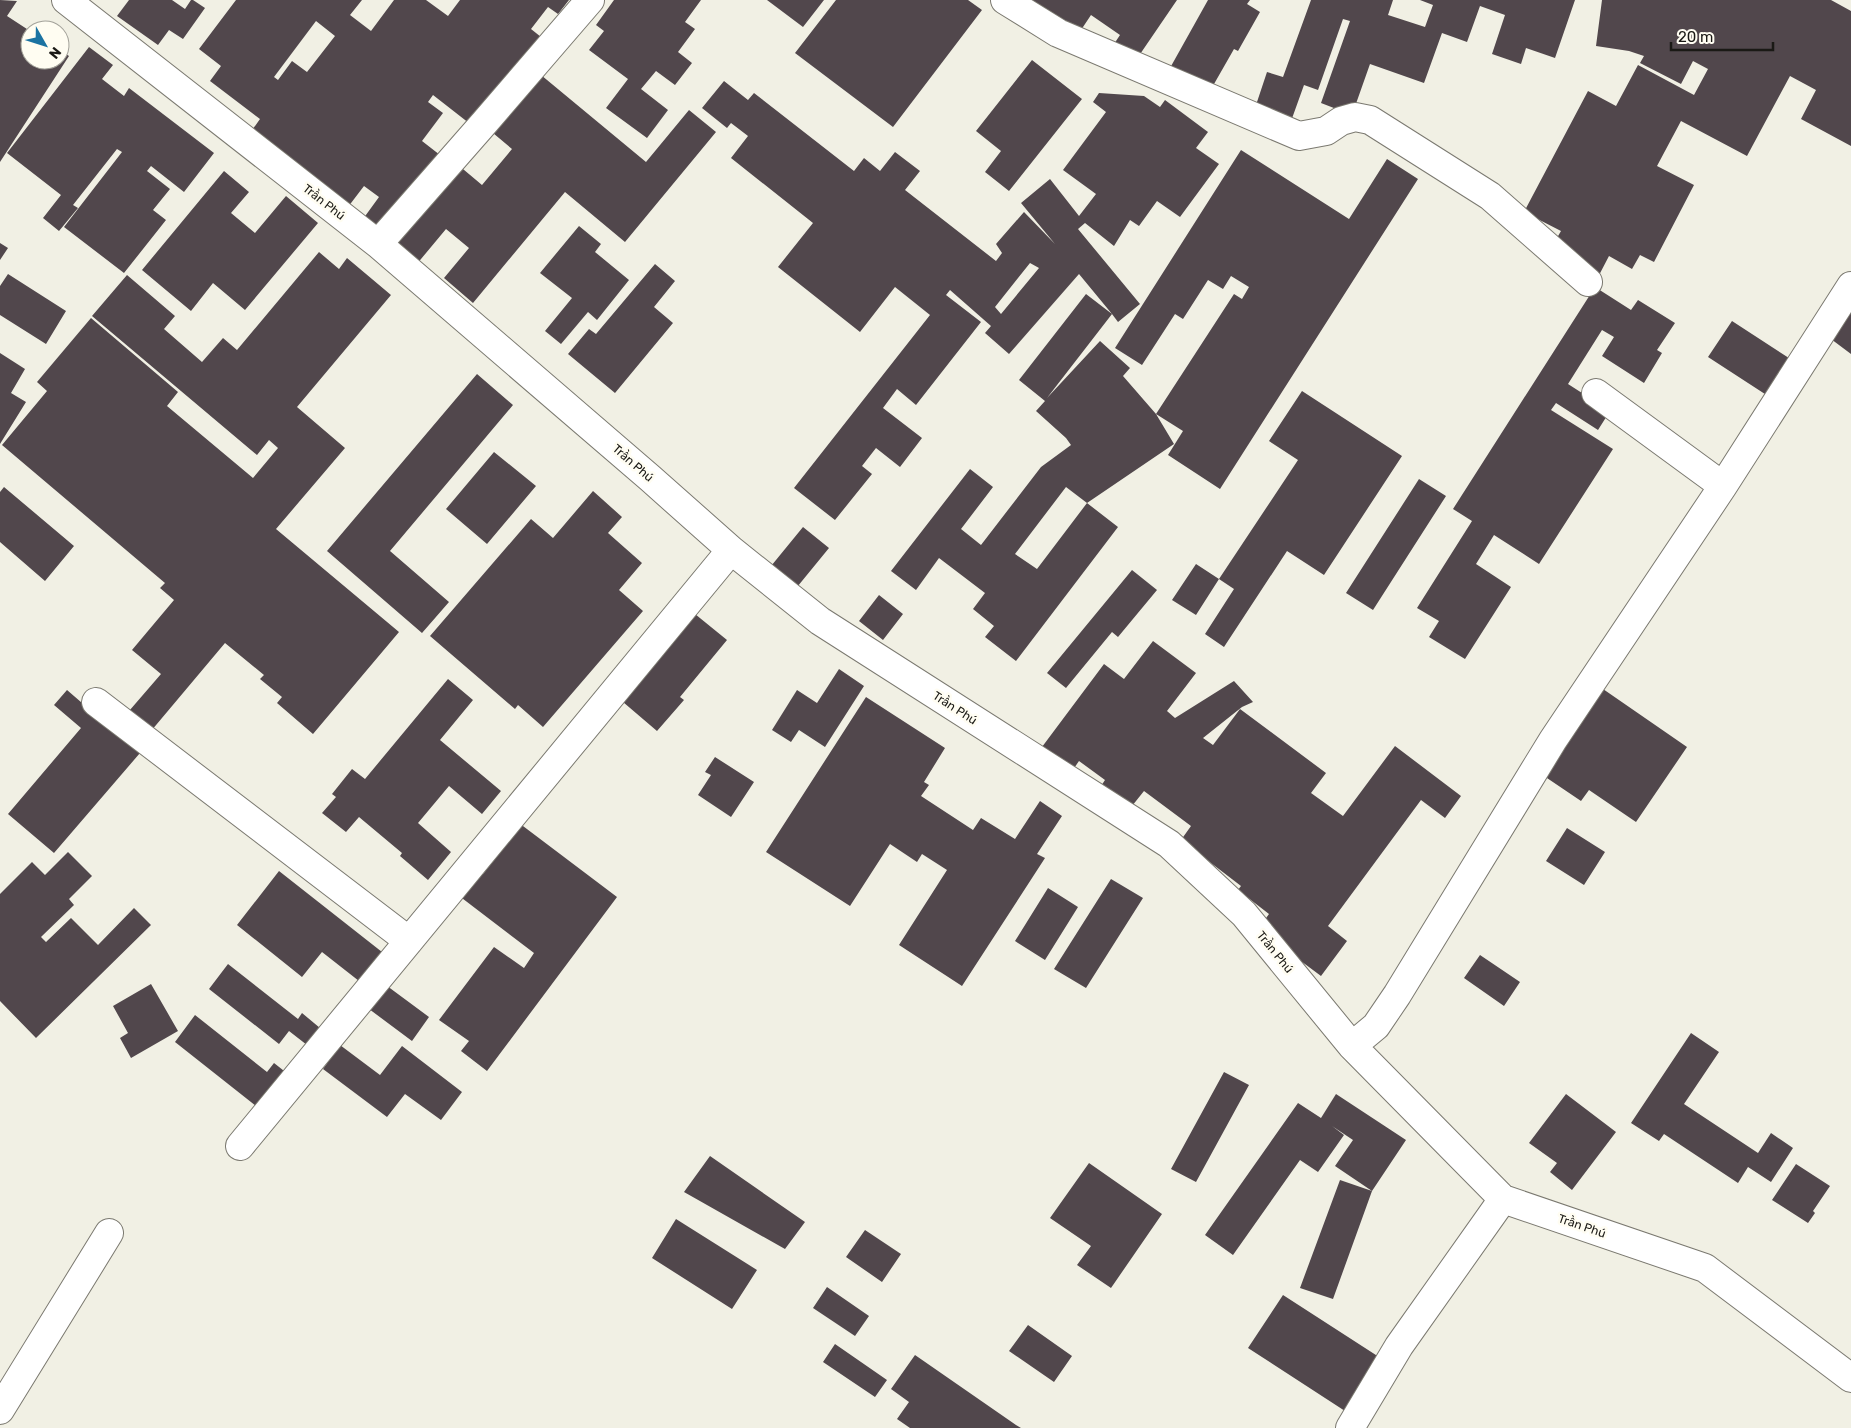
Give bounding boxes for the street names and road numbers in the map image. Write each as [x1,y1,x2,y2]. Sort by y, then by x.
street label: Trần Phú [300,181,348,223]
street label: Trần Phú [610,441,657,485]
street label: Trần Phú [930,688,980,727]
street label: Trần Phú [1254,928,1296,976]
street label: Trần Phú [1556,1211,1608,1241]

